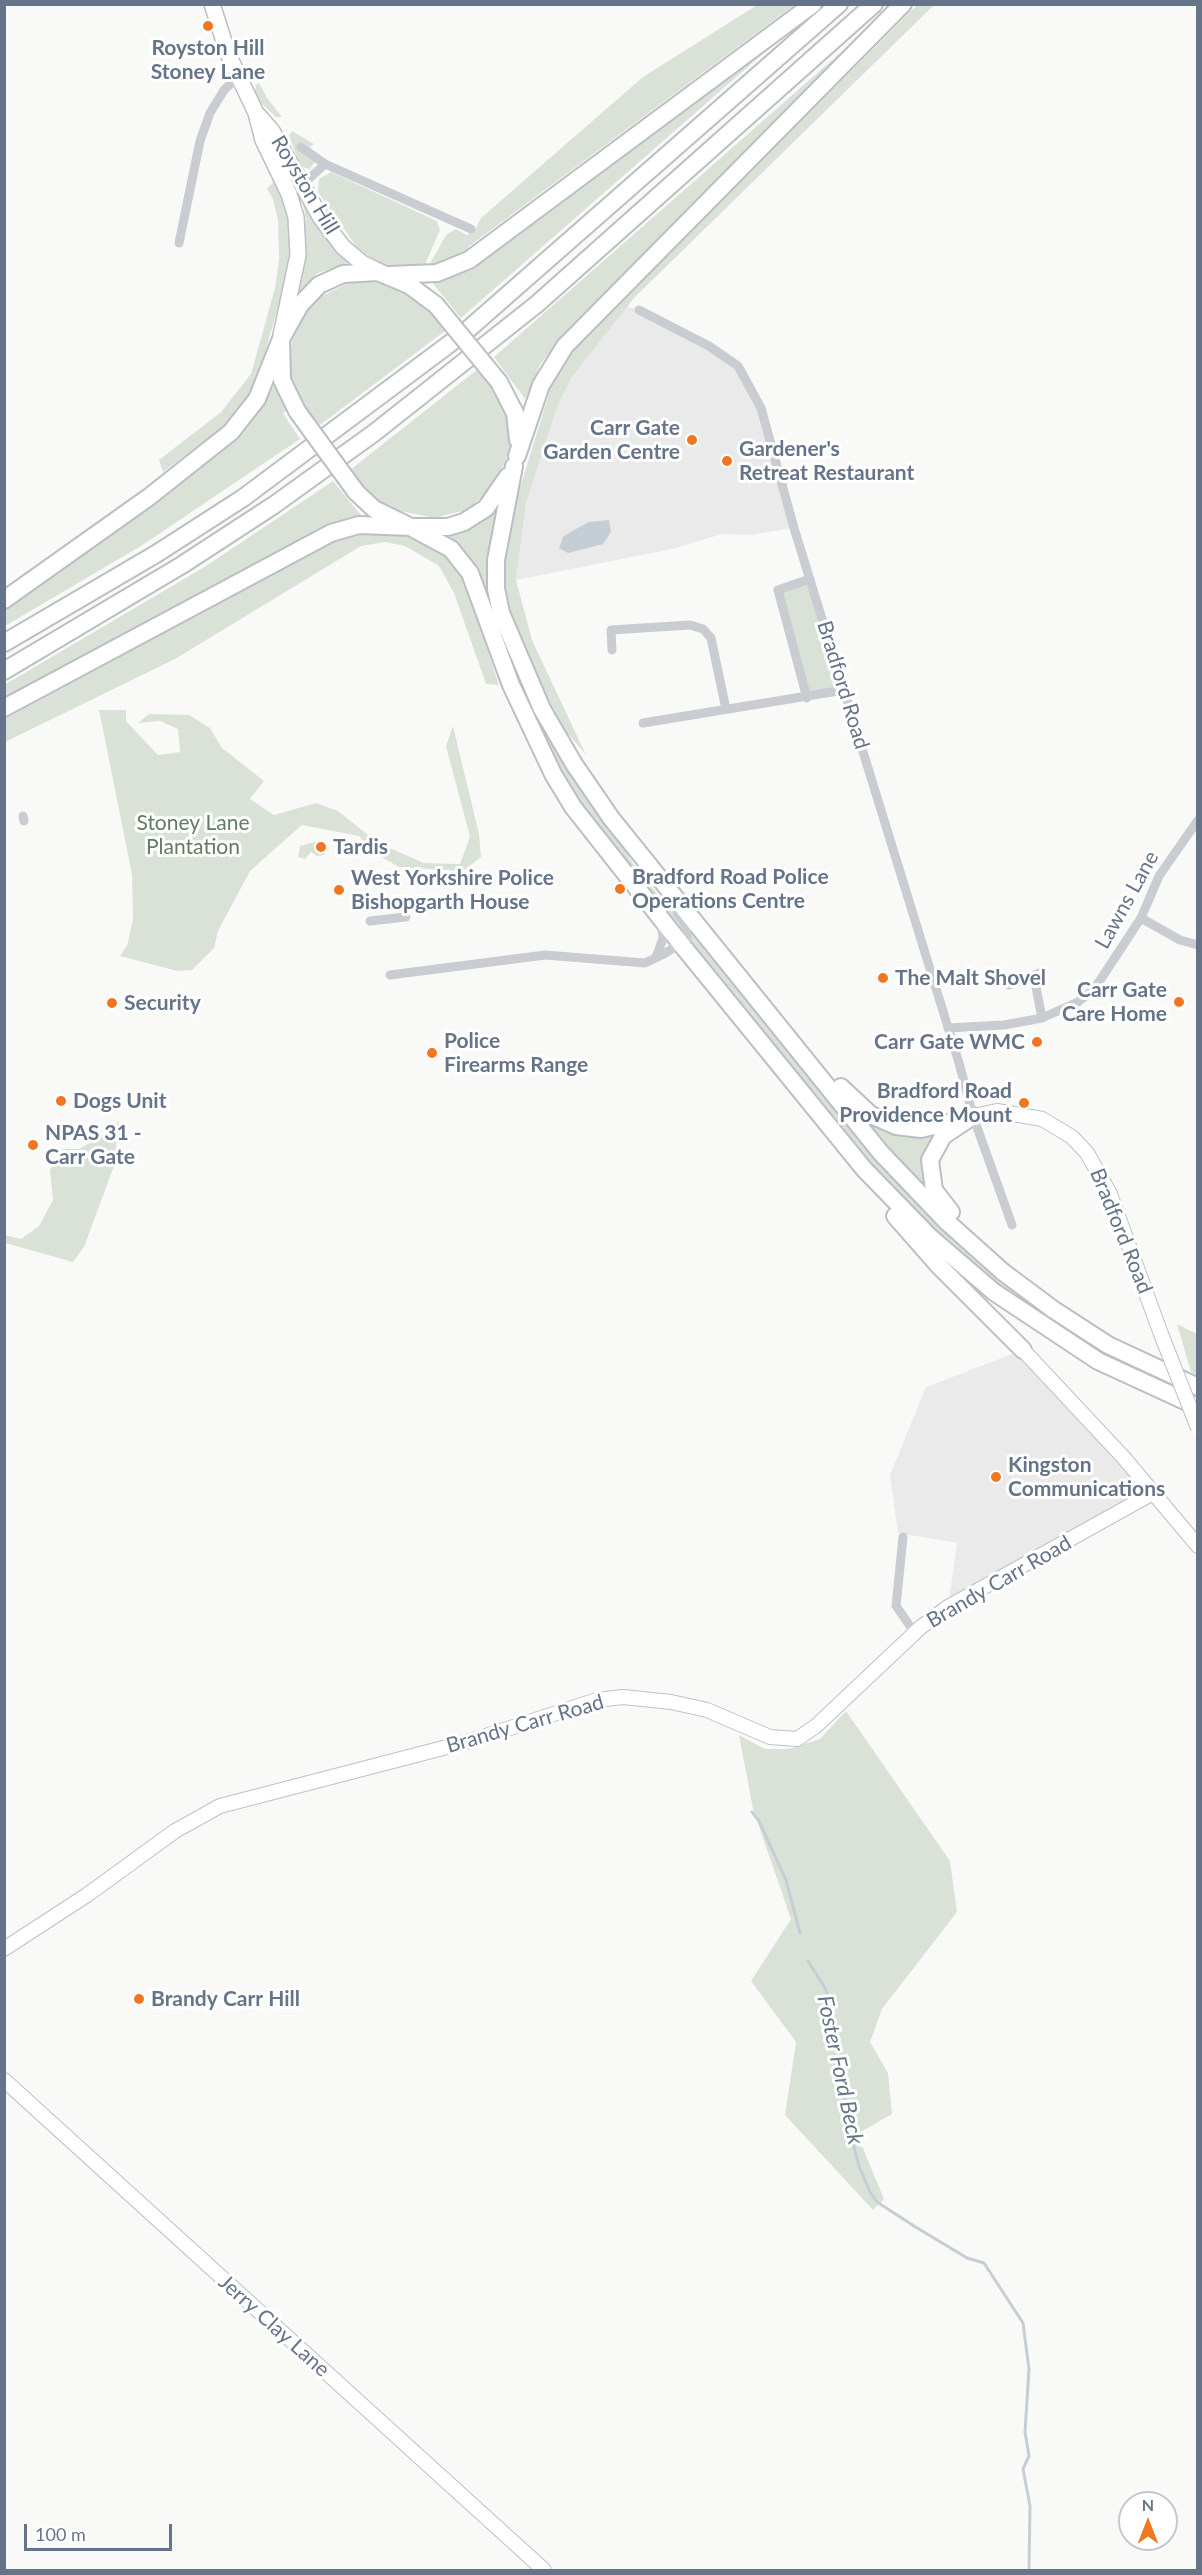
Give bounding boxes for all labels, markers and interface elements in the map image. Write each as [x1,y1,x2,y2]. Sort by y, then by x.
marker: Royston Hill Stoney Lane [201,19,215,33]
place label: Royston Hill Stoney Lane [151,35,265,85]
street label: Royston Hill [266,131,344,239]
place label: Carr Gate Garden Centre [543,415,680,465]
marker: Carr Gate Garden Centre [685,433,699,447]
place label: Gardener's Retreat Restaurant [739,436,914,486]
marker: Gardener's Retreat Restaurant [720,454,734,468]
street label: Bradford Road [812,618,874,752]
park label: Stoney Lane Plantation [136,810,250,860]
place label: Tardis [333,834,388,860]
marker: Tardis [314,840,328,854]
street label: Lawns Lane [1090,847,1164,953]
place label: Bradford Road Police Operations Centre [632,864,829,914]
place label: West Yorkshire Police Bishopgarth House [351,865,554,915]
marker: Bradford Road Police Operations Centre [613,882,627,896]
marker: West Yorkshire Police Bishopgarth House [332,883,346,897]
place label: The Malt Shovel [895,965,1046,991]
marker: The Malt Shovel [876,971,890,985]
place label: Carr Gate Care Home [1062,977,1167,1027]
place label: Security [124,990,201,1016]
marker: Carr Gate Care Home [1172,995,1186,1009]
marker: Security [105,996,119,1010]
place label: Police Firearms Range [444,1028,588,1078]
place label: Carr Gate WMC [874,1029,1025,1055]
marker: Carr Gate WMC [1030,1035,1044,1049]
marker: Police Firearms Range [425,1046,439,1060]
place label: Bradford Road Providence Mount [839,1078,1012,1128]
place label: Dogs Unit [73,1088,166,1114]
marker: Dogs Unit [54,1094,68,1108]
marker: Bradford Road Providence Mount [1017,1096,1031,1110]
place label: NPAS 31 - Carr Gate [45,1120,142,1170]
marker: NPAS 31 - Carr Gate [26,1138,40,1152]
street label: Bradford Road [1084,1165,1158,1297]
place label: Kingston Communications [1008,1452,1165,1502]
marker: Kingston Communications [989,1470,1003,1484]
street label: Brandy Carr Road [922,1530,1076,1634]
street label: Brandy Carr Road [443,1689,607,1759]
place label: Brandy Carr Hill [151,1986,300,2012]
marker: Brandy Carr Hill [132,1992,146,2006]
water label: Foster Ford Beck [811,1993,869,2147]
street label: Jerry Clay Lane [213,2270,335,2382]
north arrow [1118,2491,1178,2551]
text: N [1142,2495,1154,2514]
scale bar [27,2512,176,2550]
text: 100 m [35,2523,86,2545]

